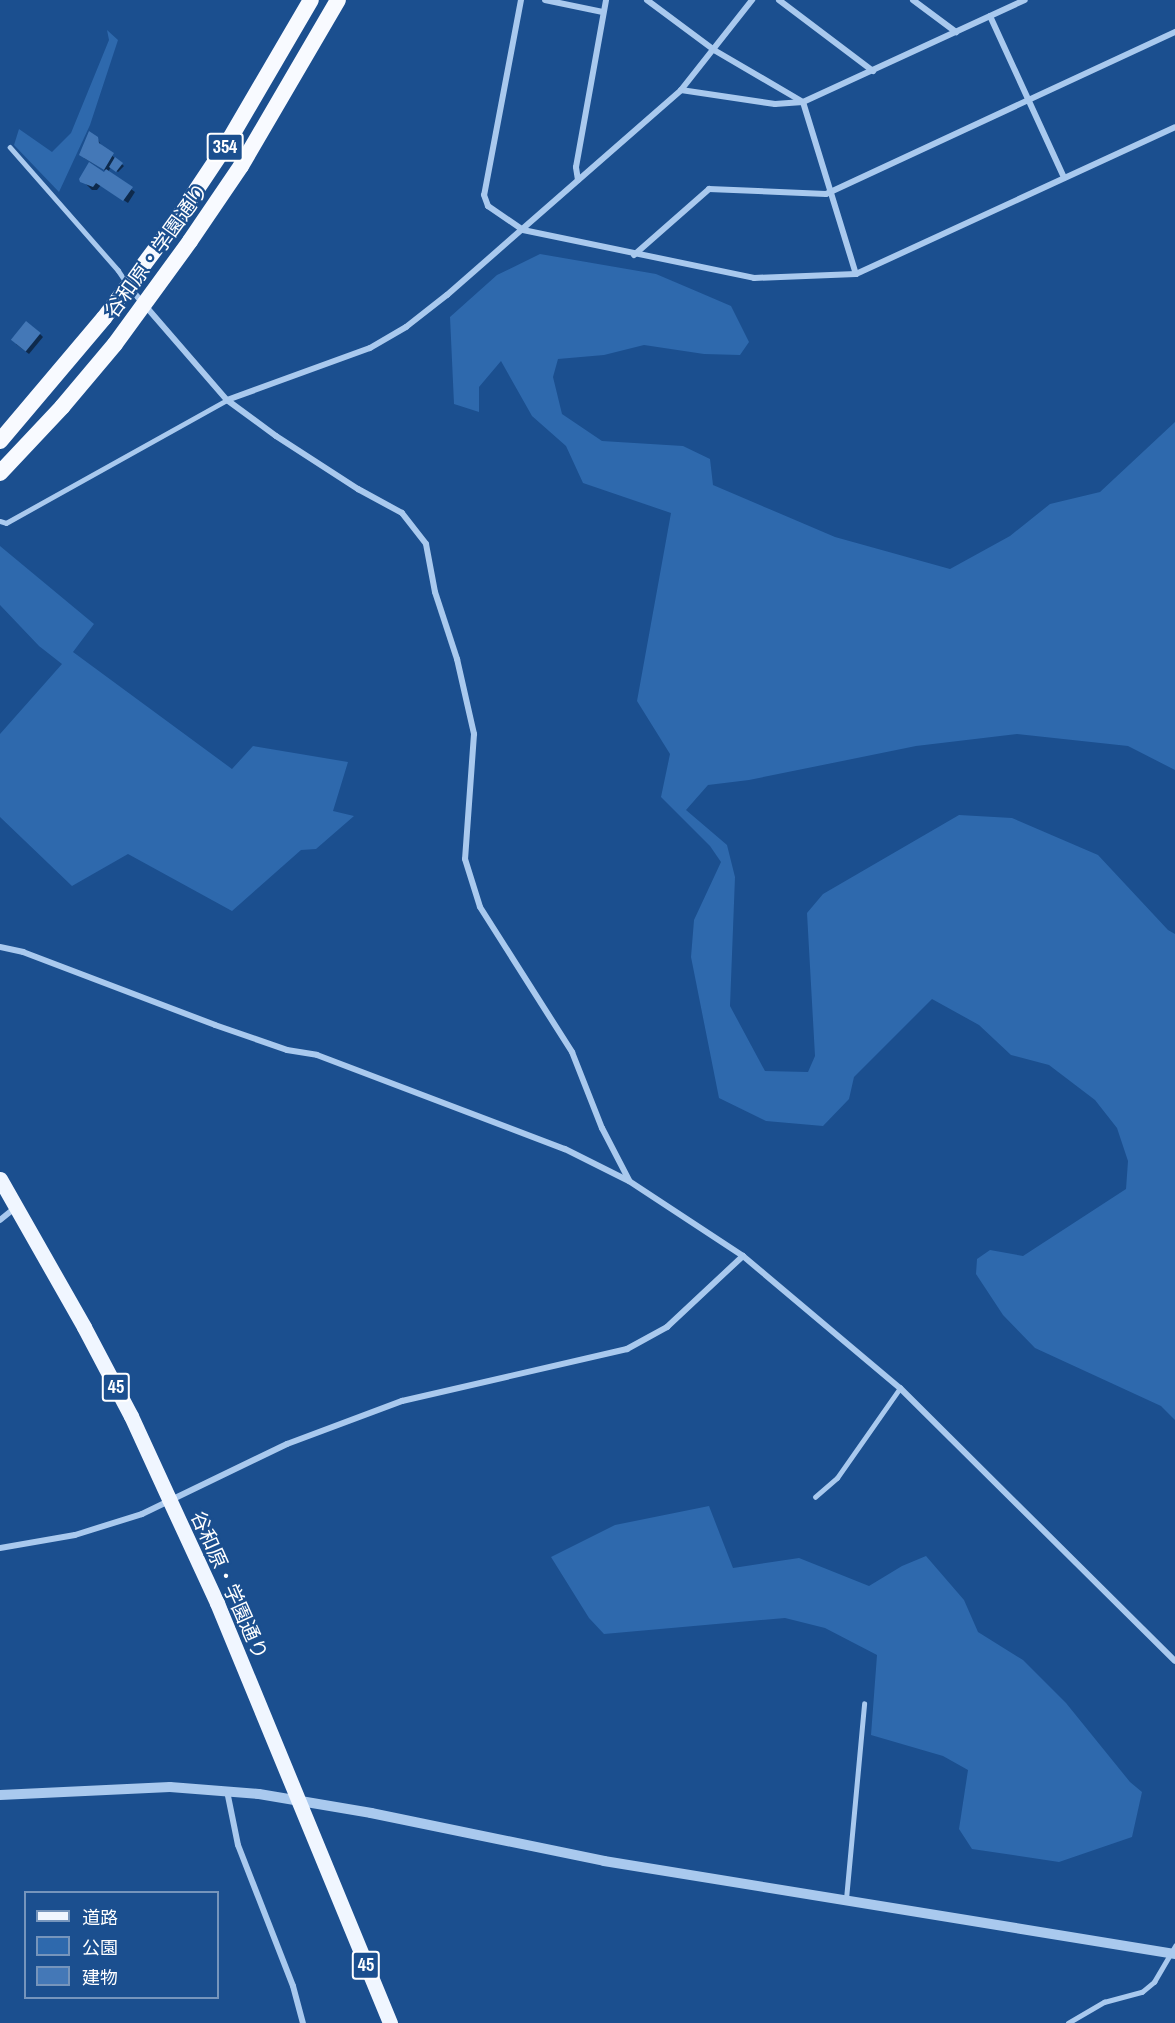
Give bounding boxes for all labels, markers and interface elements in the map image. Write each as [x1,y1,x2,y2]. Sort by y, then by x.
road number: 354 [206,132,244,162]
street label: 谷和原・学園通り [99,178,213,322]
road number: 45 [101,1372,131,1402]
street label: 谷和原・学園通り [186,1507,274,1663]
legend [24,1891,219,1999]
text: 道路 [82,1905,118,1930]
text: 公園 [82,1935,118,1960]
road number: 45 [351,1950,381,1980]
text: 建物 [82,1965,118,1990]

